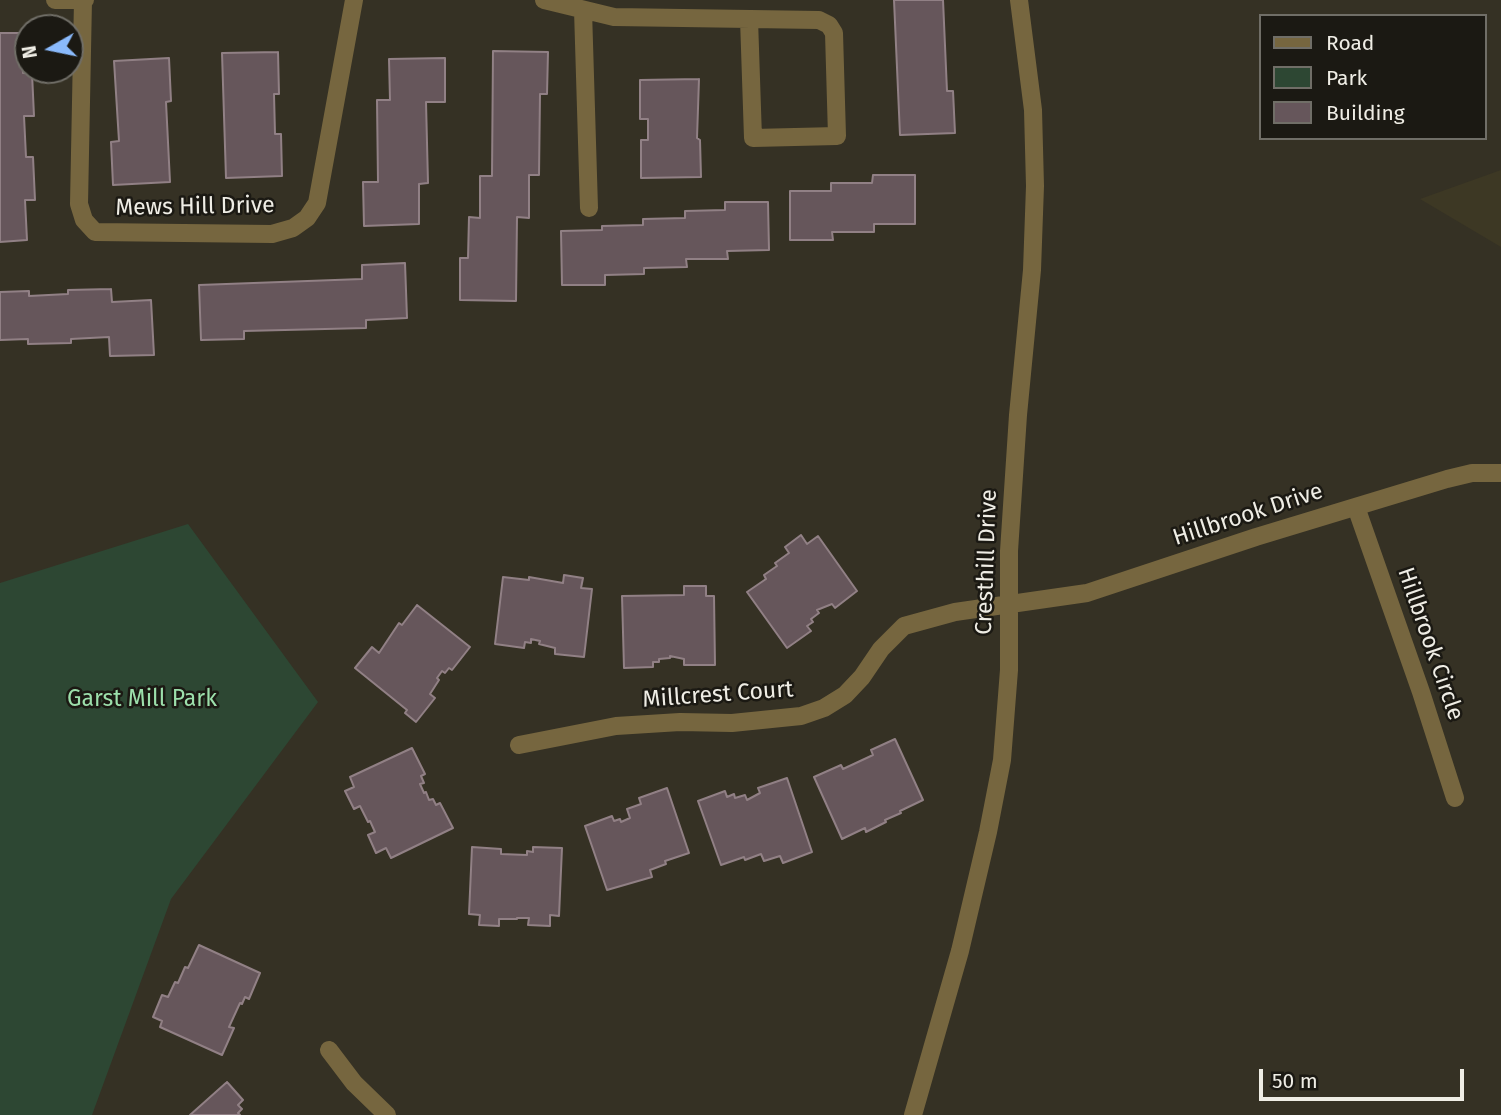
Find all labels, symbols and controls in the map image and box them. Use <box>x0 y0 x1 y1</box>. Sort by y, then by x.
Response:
north arrow <box>14 14 84 84</box>
legend <box>1260 14 1487 140</box>
text: Road <box>1326 30 1374 56</box>
text: N <box>17 44 42 60</box>
text: Park <box>1326 65 1367 91</box>
text: Building <box>1326 100 1405 126</box>
street label: Mews Hill Drive <box>115 192 275 222</box>
street label: Hillbrook Drive <box>1169 478 1327 552</box>
street label: Cresthill Drive <box>971 489 1003 635</box>
street label: Hillbrook Circle <box>1391 564 1469 724</box>
street label: Millcrest Court <box>642 676 794 714</box>
park label: Garst Mill Park <box>67 686 217 714</box>
scale bar <box>1263 1056 1468 1100</box>
text: 50 m <box>1272 1068 1318 1094</box>

